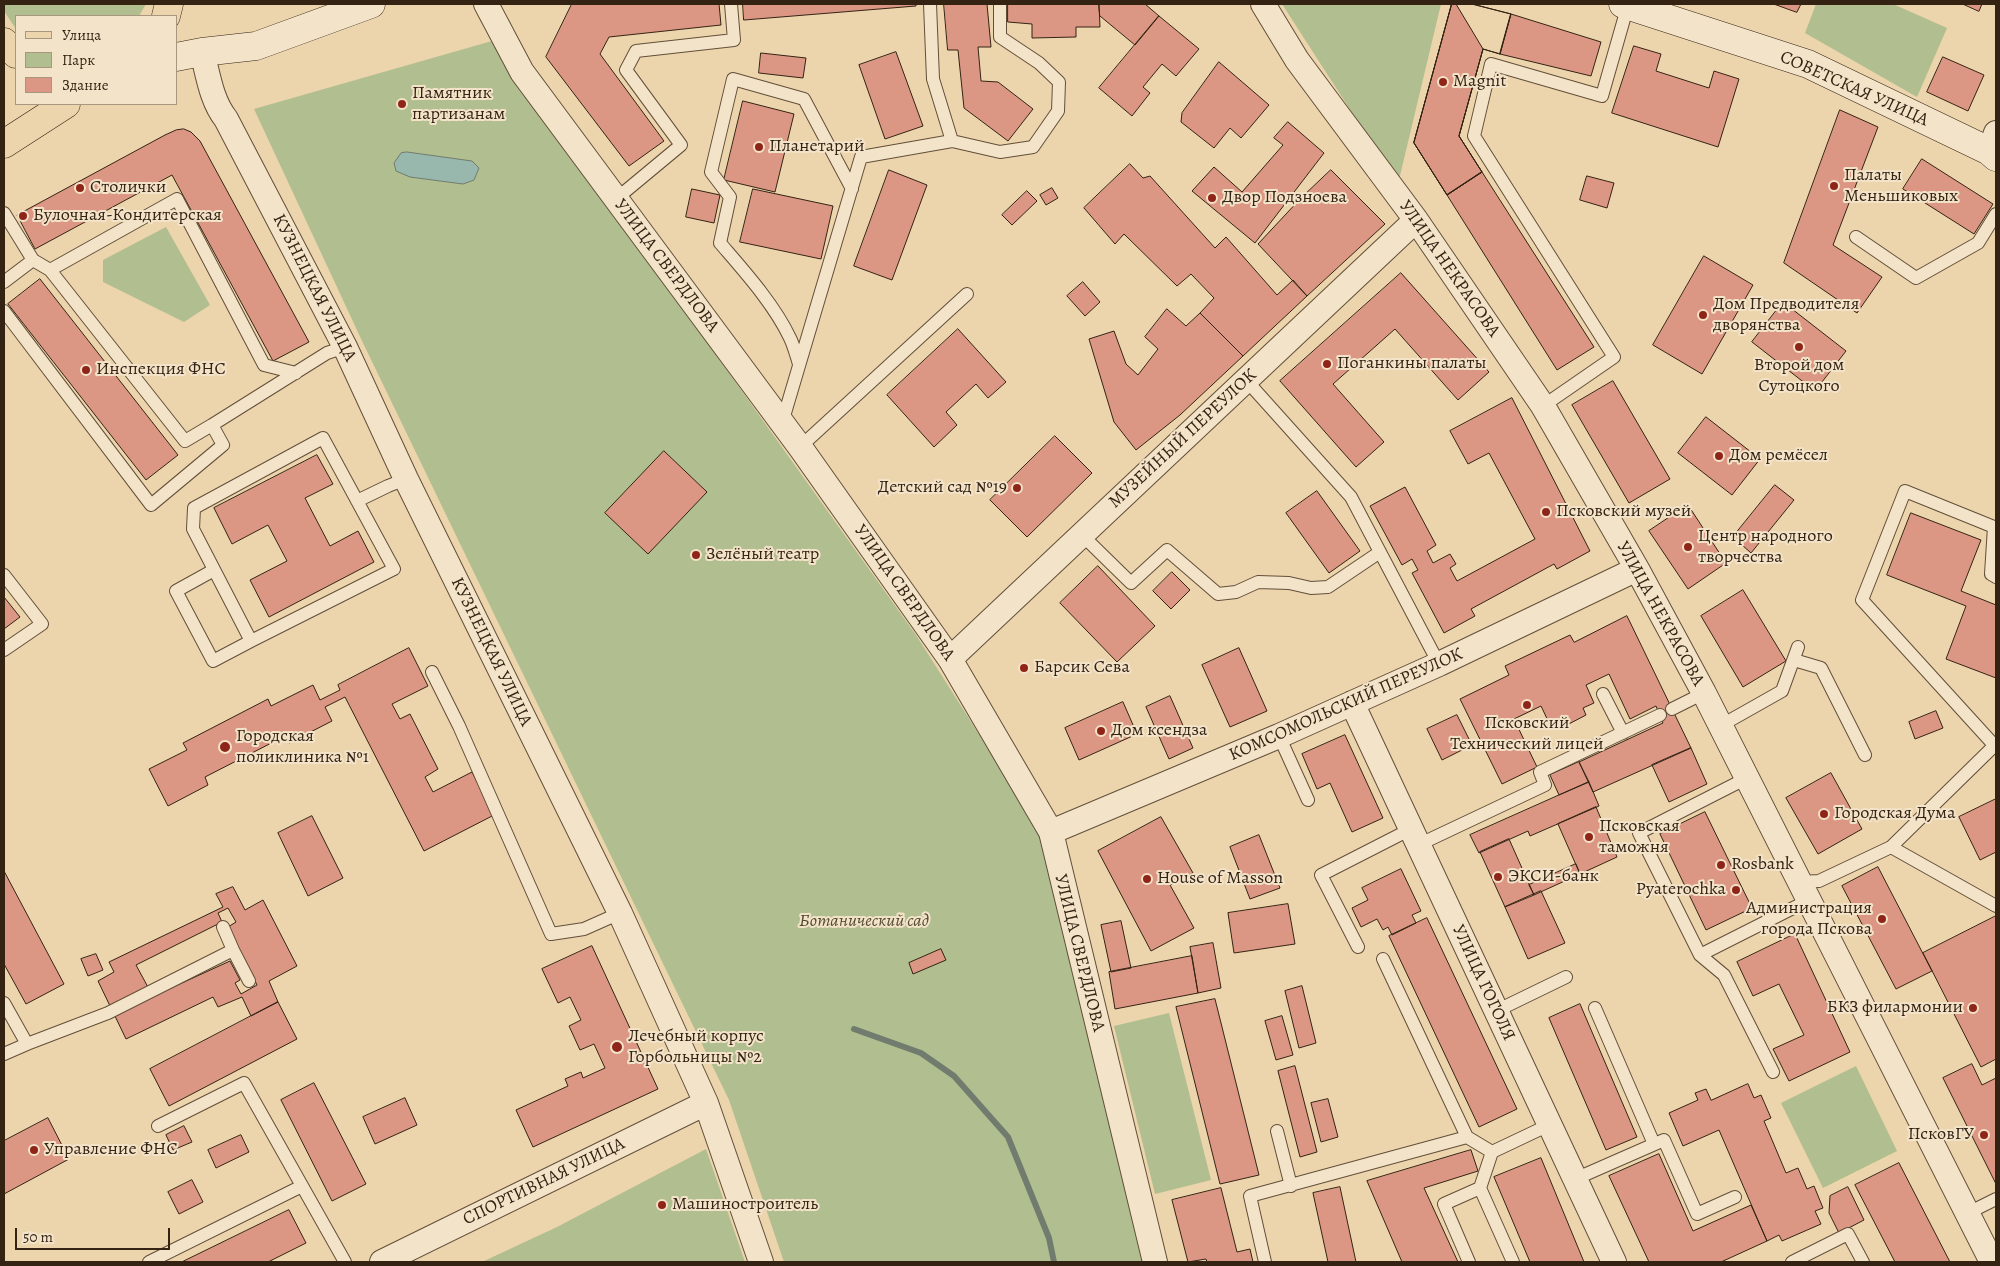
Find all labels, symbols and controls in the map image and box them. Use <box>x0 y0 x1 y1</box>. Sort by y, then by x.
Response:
legend <box>15 15 178 105</box>
text: Улица <box>62 25 101 45</box>
street label: СОВЕТСКАЯ УЛИЦА <box>1776 47 1932 131</box>
text: Парк <box>62 50 95 70</box>
place label: Magnit <box>1453 71 1506 93</box>
text: Здание <box>62 75 109 95</box>
marker: Magnit <box>1437 76 1449 88</box>
place label: Памятник партизанам <box>412 83 505 126</box>
marker: Памятник партизанам <box>396 98 408 110</box>
place label: Планетарий <box>769 136 865 158</box>
marker: Планетарий <box>753 141 765 153</box>
place label: Палаты Меньшиковых <box>1844 165 1958 208</box>
place label: Столички <box>90 177 166 199</box>
marker: Палаты Меньшиковых <box>1828 180 1840 192</box>
marker: Столички <box>74 182 86 194</box>
place label: Двор Подзноева <box>1222 187 1347 209</box>
marker: Двор Подзноева <box>1206 192 1218 204</box>
street label: УЛИЦА СВЕРДЛОВА <box>609 195 723 337</box>
street label: УЛИЦА НЕКРАСОВА <box>1394 196 1504 342</box>
place label: Булочная-Кондитерская <box>33 205 222 227</box>
marker: Булочная-Кондитерская <box>17 210 29 222</box>
street label: КУЗНЕЦКАЯ УЛИЦА <box>267 211 361 365</box>
place label: Дом Предводителя дворянства <box>1713 294 1859 336</box>
marker: Дом Предводителя дворянства <box>1697 309 1709 321</box>
marker: Второй дом Сутоцкого <box>1793 341 1805 353</box>
place label: Поганкины палаты <box>1337 353 1487 375</box>
place label: Второй дом Сутоцкого <box>1754 355 1844 398</box>
marker: Поганкины палаты <box>1321 358 1333 370</box>
place label: Инспекция ФНС <box>96 359 226 381</box>
marker: Инспекция ФНС <box>80 364 92 376</box>
street label: МУЗЕЙНЫЙ ПЕРЕУЛОК <box>1105 365 1261 513</box>
place label: Дом ремёсел <box>1729 445 1828 467</box>
marker: Дом ремёсел <box>1713 450 1725 462</box>
place label: Детский сад №19 <box>878 477 1007 499</box>
marker: Детский сад №19 <box>1011 482 1023 494</box>
place label: Псковский музей <box>1556 501 1691 523</box>
marker: Псковский музей <box>1540 506 1552 518</box>
street label: УЛИЦА СВЕРДЛОВА <box>849 521 959 665</box>
place label: Центр народного творчества <box>1698 526 1833 568</box>
street label: УЛИЦА НЕКРАСОВА <box>1611 538 1709 690</box>
marker: Центр народного творчества <box>1682 541 1694 553</box>
place label: Зелёный театр <box>706 544 819 566</box>
marker: Зелёный театр <box>690 549 702 561</box>
street label: КУЗНЕЦКАЯ УЛИЦА <box>446 574 536 730</box>
street label: КОМСОМОЛЬСКИЙ ПЕРЕУЛОК <box>1226 644 1466 766</box>
place label: Барсик Сева <box>1034 657 1130 679</box>
marker: Барсик Сева <box>1018 662 1030 674</box>
marker: Псковский Технический лицей <box>1521 699 1533 711</box>
place label: Псковский Технический лицей <box>1450 713 1604 756</box>
place label: Дом ксендза <box>1111 720 1207 742</box>
marker: Дом ксендза <box>1095 725 1107 737</box>
place label: Городская поликлиника №1 <box>236 726 369 769</box>
marker: Городская поликлиника №1 <box>218 740 232 754</box>
place label: Городская Дума <box>1834 803 1955 825</box>
marker: Городская Дума <box>1818 808 1830 820</box>
place label: Псковская таможня <box>1599 816 1680 859</box>
marker: Псковская таможня <box>1583 831 1595 843</box>
place label: Rosbank <box>1731 854 1794 876</box>
marker: Rosbank <box>1715 859 1727 871</box>
place label: ЭКСИ-банк <box>1508 866 1599 888</box>
place label: House of Masson <box>1157 868 1283 890</box>
marker: ЭКСИ-банк <box>1492 871 1504 883</box>
street label: УЛИЦА СВЕРДЛОВА <box>1049 872 1109 1034</box>
marker: House of Masson <box>1141 873 1153 885</box>
place label: Pyaterochka <box>1636 879 1726 901</box>
marker: Pyaterochka <box>1730 884 1742 896</box>
place label: Администрация города Пскова <box>1746 898 1872 941</box>
park label: Ботанический сад <box>799 911 929 933</box>
marker: Администрация города Пскова <box>1876 913 1888 925</box>
street label: УЛИЦА ГОГОЛЯ <box>1447 922 1519 1044</box>
place label: БКЗ филармонии <box>1827 997 1963 1019</box>
marker: БКЗ филармонии <box>1967 1002 1979 1014</box>
place label: Лечебный корпус Горбольницы №2 <box>628 1026 764 1068</box>
marker: Лечебный корпус Горбольницы №2 <box>610 1040 624 1054</box>
place label: ПсковГУ <box>1908 1124 1974 1146</box>
marker: ПсковГУ <box>1978 1129 1990 1141</box>
street label: СПОРТИВНАЯ УЛИЦА <box>460 1133 628 1231</box>
place label: Управление ФНС <box>44 1139 178 1161</box>
marker: Управление ФНС <box>28 1144 40 1156</box>
place label: Машиностроитель <box>672 1194 818 1216</box>
marker: Машиностроитель <box>656 1199 668 1211</box>
scale bar <box>18 1218 172 1250</box>
text: 50 m <box>23 1227 53 1247</box>

